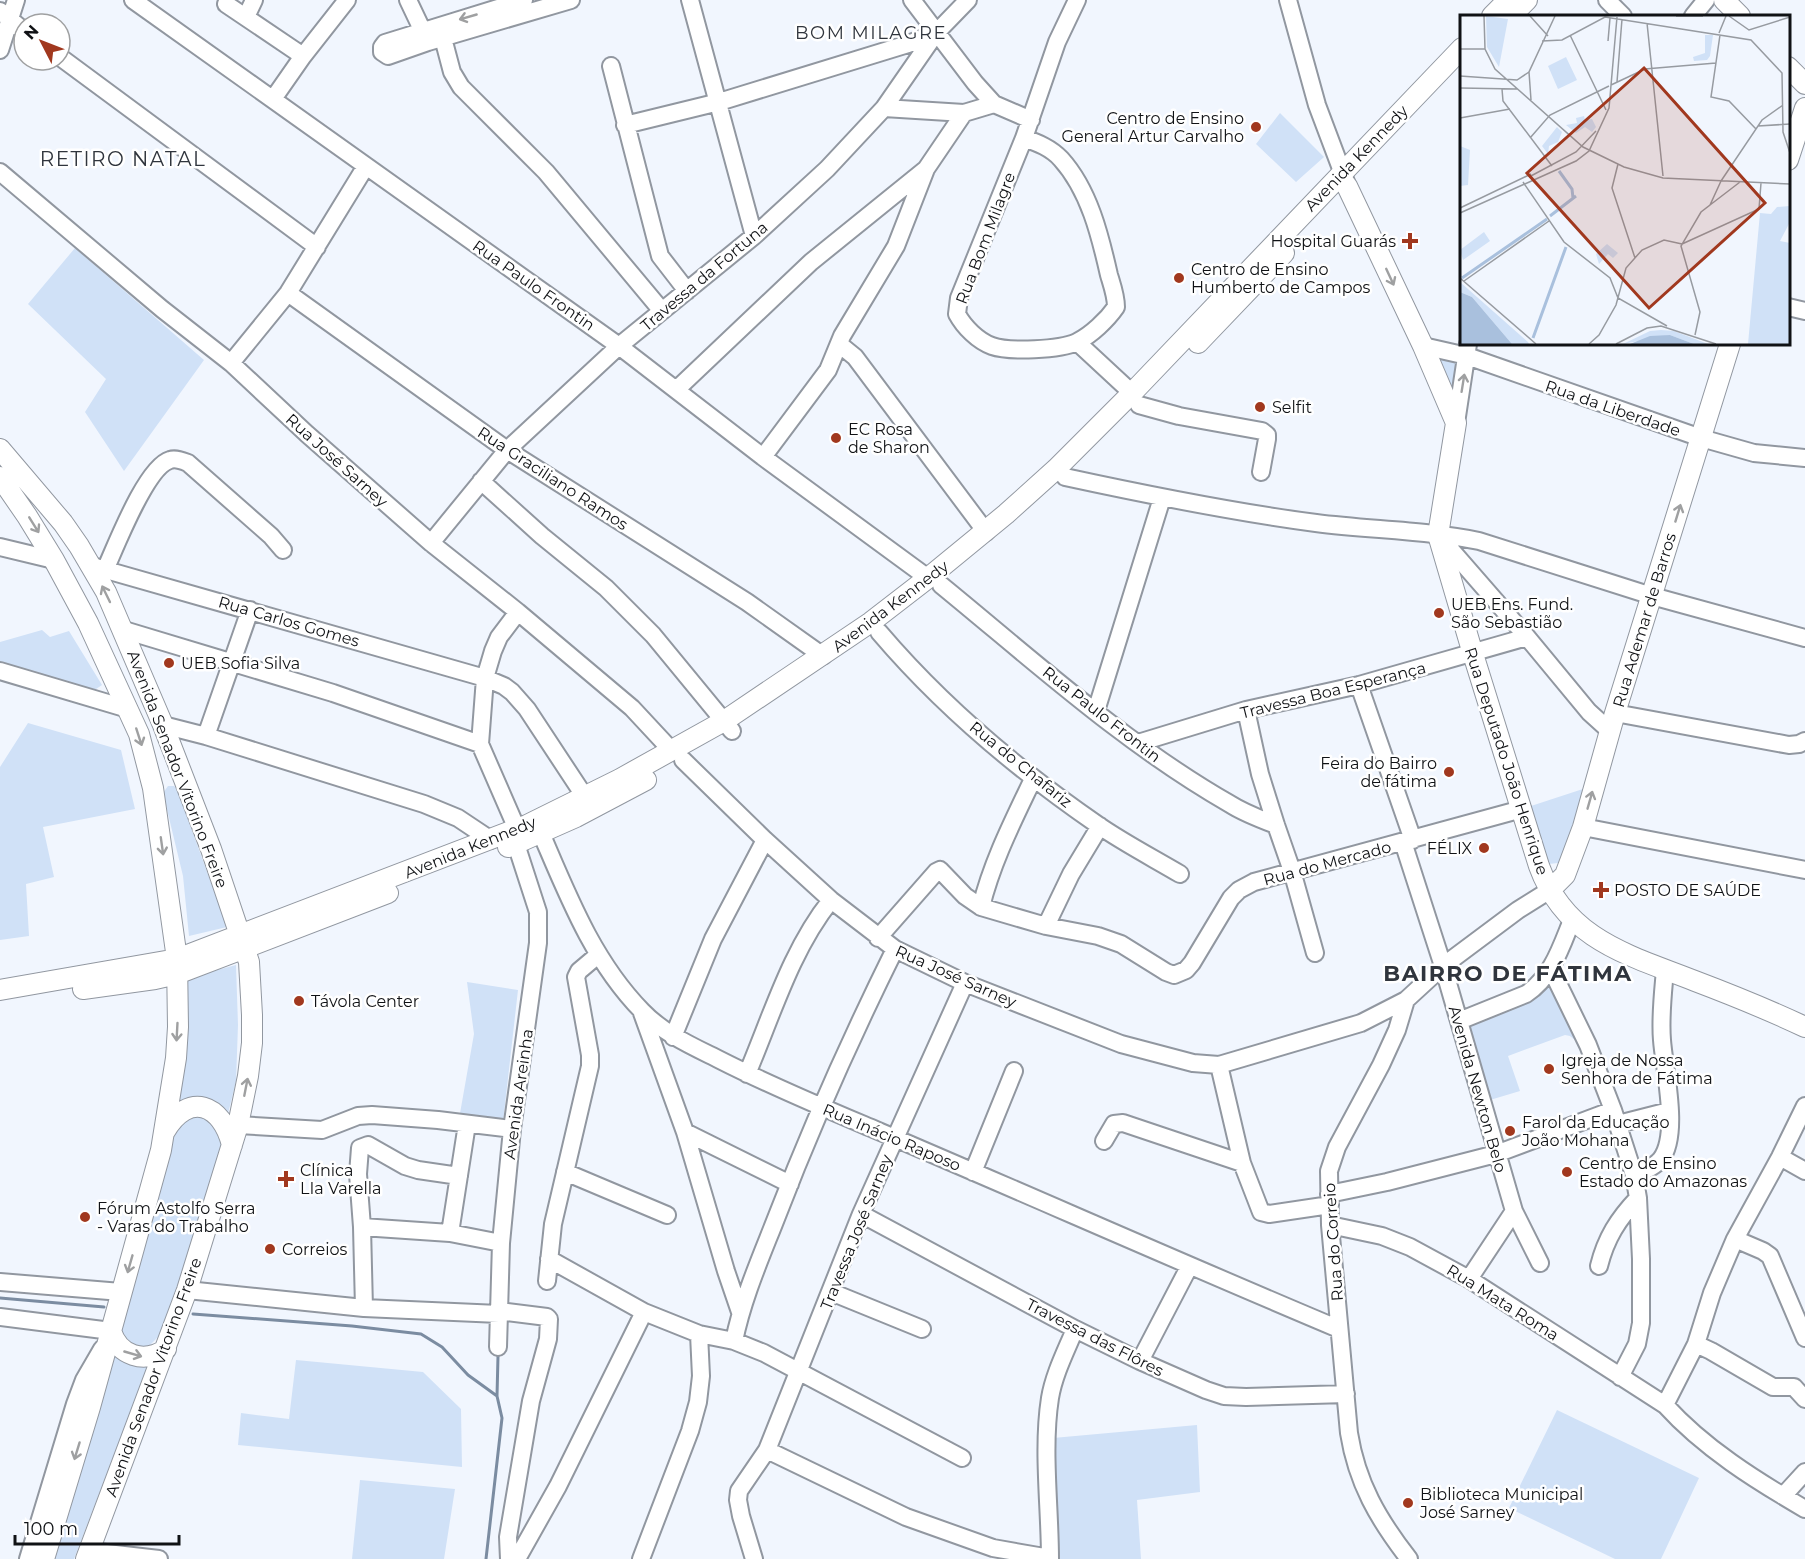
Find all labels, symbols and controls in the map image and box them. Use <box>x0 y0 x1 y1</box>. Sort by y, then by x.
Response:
north arrow <box>12 12 72 72</box>
one-way arrow <box>459 12 478 23</box>
inset map <box>1460 15 1790 345</box>
text: N <box>20 21 43 43</box>
district label: BOM MILAGRE <box>795 22 947 44</box>
street label: Avenida Kennedy <box>1301 101 1412 215</box>
place label: Centro de Ensino General Artur Carvalho <box>1062 109 1244 146</box>
marker: Centro de Ensino General Artur Carvalho <box>1249 120 1263 134</box>
district label: RETIRO NATAL <box>40 147 206 171</box>
street label: Rua Bom Milagre <box>952 170 1019 307</box>
street label: Travessa da Fortuna <box>637 218 772 335</box>
place label: Hospital Guarás <box>1270 232 1396 251</box>
marker: Hospital Guarás <box>1401 232 1419 250</box>
street label: Rua Paulo Frontin <box>469 236 598 335</box>
place label: Centro de Ensino Humberto de Campos <box>1191 260 1371 297</box>
one-way arrow <box>1385 267 1397 285</box>
marker: Centro de Ensino Humberto de Campos <box>1172 271 1186 285</box>
one-way arrow <box>1457 374 1468 394</box>
street label: Rua da Liberdade <box>1543 376 1683 441</box>
place label: Selfit <box>1272 398 1312 417</box>
marker: Selfit <box>1253 400 1267 414</box>
street label: Rua José Sarney <box>282 410 392 511</box>
place label: EC Rosa de Sharon <box>848 420 930 457</box>
street label: Rua Graciliano Ramos <box>474 423 632 534</box>
marker: EC Rosa de Sharon <box>829 431 843 445</box>
one-way arrow <box>1673 504 1684 523</box>
one-way arrow <box>27 517 40 534</box>
street label: Rua Ademar de Barros <box>1609 530 1680 710</box>
street label: Avenida Kennedy <box>829 556 952 656</box>
one-way arrow <box>100 585 112 603</box>
street label: Rua Carlos Gomes <box>216 592 362 651</box>
place label: UEB Ens. Fund. São Sebastião <box>1451 595 1573 632</box>
marker: UEB Ens. Fund. São Sebastião <box>1432 606 1446 620</box>
street label: Rua Deputado João Henrique <box>1461 645 1552 877</box>
street label: Avenida Senador Vitorino Freire <box>123 648 232 891</box>
place label: UEB Sofia Silva <box>181 654 300 673</box>
marker: UEB Sofia Silva <box>162 656 176 670</box>
street label: Travessa Boa Esperança <box>1238 658 1428 723</box>
street label: Rua Paulo Frontin <box>1039 662 1165 766</box>
street label: Rua do Chafariz <box>966 717 1076 811</box>
one-way arrow <box>134 727 145 746</box>
place label: Feira do Bairro de fátima <box>1320 754 1437 791</box>
marker: Feira do Bairro de fátima <box>1442 765 1456 779</box>
one-way arrow <box>1585 791 1596 810</box>
street label: Avenida Kennedy <box>402 812 539 883</box>
one-way arrow <box>156 835 167 855</box>
street label: Rua do Mercado <box>1261 837 1393 890</box>
place label: FÉLIX <box>1427 839 1473 858</box>
marker: FÉLIX <box>1477 841 1491 855</box>
marker: POSTO DE SAÚDE <box>1592 881 1610 899</box>
place label: POSTO DE SAÚDE <box>1614 881 1761 900</box>
street label: Rua José Sarney <box>892 941 1019 1012</box>
district label: BAIRRO DE FÁTIMA <box>1383 960 1633 987</box>
place label: Távola Center <box>311 992 419 1011</box>
marker: Távola Center <box>292 994 306 1008</box>
street label: Avenida Newton Belo <box>1445 1003 1510 1175</box>
one-way arrow <box>172 1022 183 1042</box>
street label: Avenida Areinha <box>500 1028 537 1160</box>
place label: Igreja de Nossa Senhora de Fátima <box>1561 1051 1713 1088</box>
marker: Igreja de Nossa Senhora de Fátima <box>1542 1062 1556 1076</box>
one-way arrow <box>241 1077 252 1097</box>
street label: Rua Inácio Raposo <box>820 1100 964 1175</box>
place label: Farol da Educação João Mohana <box>1521 1113 1670 1150</box>
marker: Farol da Educação João Mohana <box>1503 1124 1517 1138</box>
street label: Travessa José Sarney <box>817 1152 896 1313</box>
place label: Centro de Ensino Estado do Amazonas <box>1579 1154 1747 1191</box>
place label: Clínica LIa Varella <box>300 1161 382 1198</box>
marker: Centro de Ensino Estado do Amazonas <box>1560 1165 1574 1179</box>
marker: Clínica LIa Varella <box>277 1170 295 1188</box>
street label: Rua do Correio <box>1320 1182 1347 1302</box>
place label: Fórum Astolfo Serra - Varas do Trabalho <box>97 1199 255 1236</box>
marker: Fórum Astolfo Serra - Varas do Trabalho <box>78 1210 92 1224</box>
place label: Correios <box>282 1240 348 1259</box>
marker: Correios <box>263 1242 277 1256</box>
one-way arrow <box>123 1254 135 1273</box>
street label: Avenida Senador Vitorino Freire <box>101 1255 206 1499</box>
street label: Rua Mata Roma <box>1443 1260 1562 1345</box>
street label: Travessa das Flôres <box>1023 1295 1167 1380</box>
one-way arrow <box>123 1349 142 1360</box>
one-way arrow <box>71 1441 82 1460</box>
place label: Biblioteca Municipal José Sarney <box>1419 1485 1583 1522</box>
marker: Biblioteca Municipal José Sarney <box>1401 1496 1415 1510</box>
scale bar <box>15 1508 178 1546</box>
text: 100 m <box>24 1518 78 1540</box>

